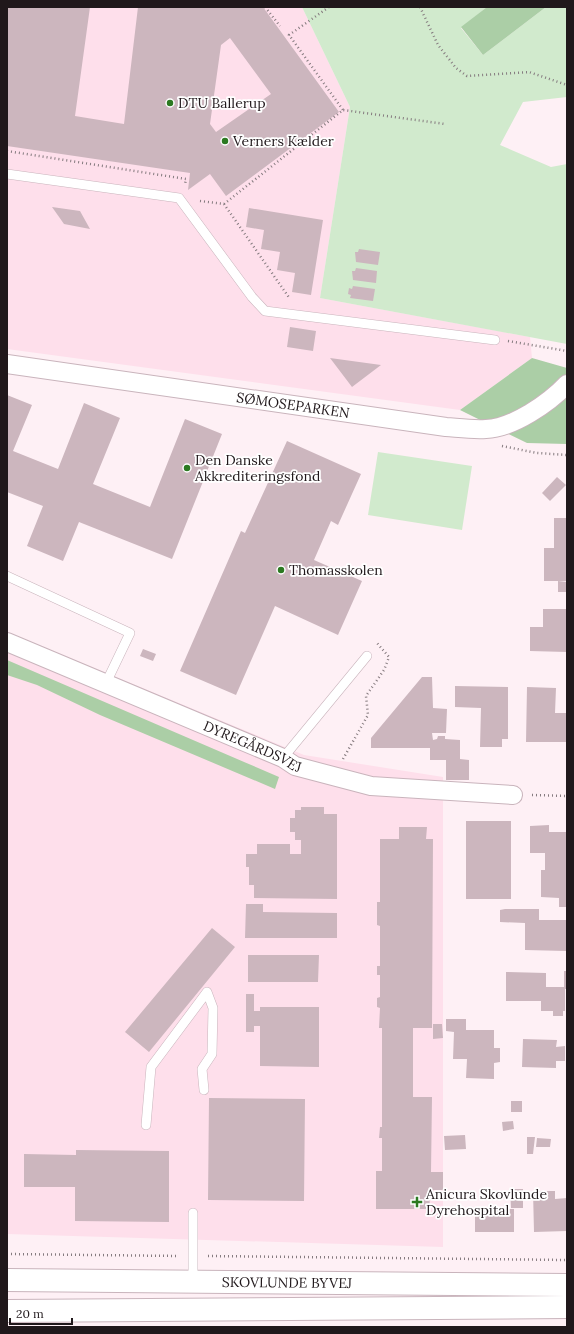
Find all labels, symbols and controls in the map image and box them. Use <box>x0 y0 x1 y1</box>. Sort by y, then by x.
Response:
place label: DTU Ballerup <box>178 94 266 112</box>
marker: DTU Ballerup <box>165 98 175 108</box>
place label: Verners Kælder <box>232 132 334 150</box>
marker: Verners Kælder <box>220 136 230 146</box>
street label: SØMOSEPARKEN <box>235 388 351 422</box>
place label: Den Danske Akkrediteringsfond <box>194 451 320 485</box>
marker: Den Danske Akkrediteringsfond <box>182 463 192 473</box>
place label: Thomasskolen <box>289 561 383 579</box>
marker: Thomasskolen <box>276 565 286 575</box>
street label: DYREGÅRDSVEJ <box>201 717 303 776</box>
place label: Anicura Skovlunde Dyrehospital <box>425 1185 547 1219</box>
marker: Anicura Skovlunde Dyrehospital <box>411 1196 423 1208</box>
street label: SKOVLUNDE BYVEJ <box>222 1273 352 1292</box>
scale bar <box>10 1300 72 1326</box>
text: 20 m <box>16 1306 44 1321</box>

